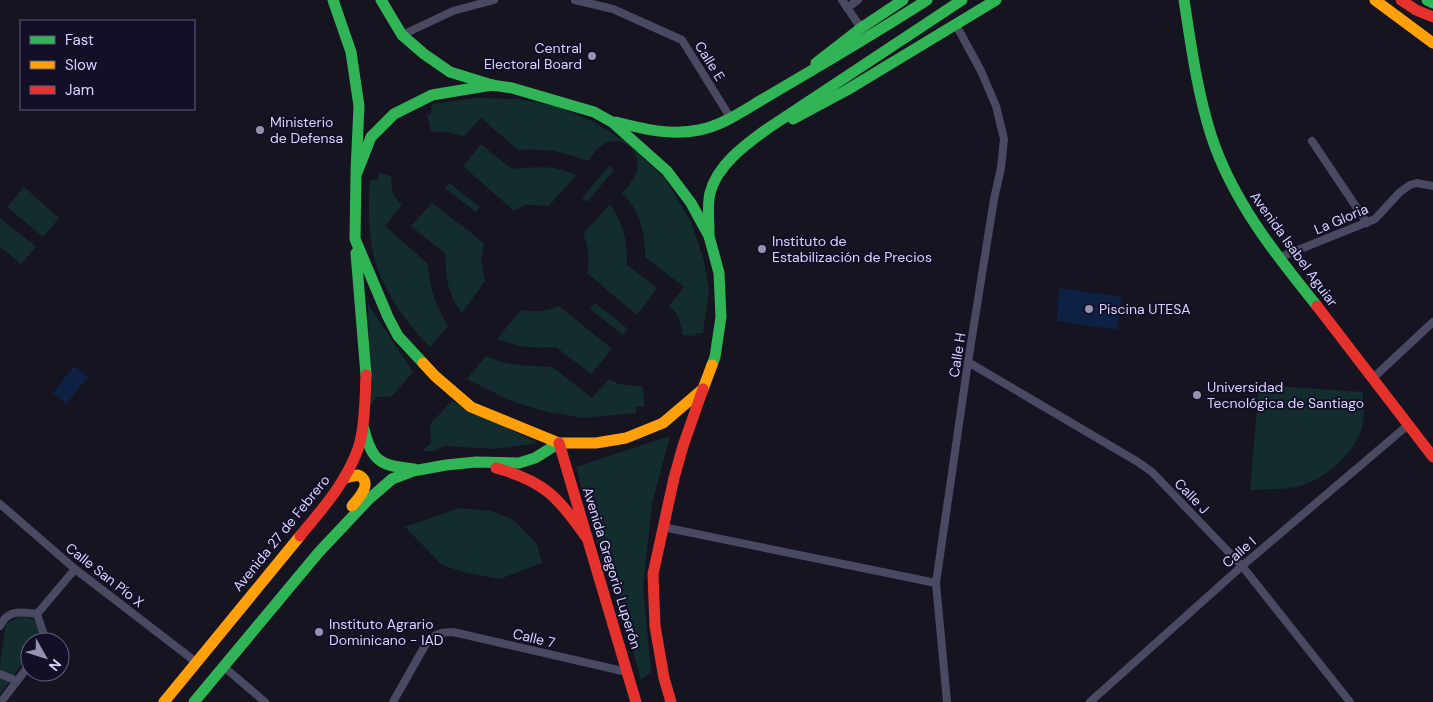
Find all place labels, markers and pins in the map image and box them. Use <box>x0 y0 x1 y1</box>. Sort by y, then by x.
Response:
place label: Central Electoral Board <box>484 39 582 73</box>
marker: Central Electoral Board <box>586 50 598 62</box>
place label: Ministerio de Defensa <box>270 113 343 147</box>
marker: Ministerio de Defensa <box>254 124 266 136</box>
place label: Instituto de Estabilización de Precios <box>772 232 932 266</box>
marker: Instituto de Estabilización de Precios <box>756 243 768 255</box>
place label: Piscina UTESA <box>1099 300 1191 318</box>
marker: Piscina UTESA <box>1083 303 1095 315</box>
place label: Universidad Tecnológica de Santiago <box>1207 378 1364 412</box>
marker: Universidad Tecnológica de Santiago <box>1191 389 1203 401</box>
place label: Instituto Agrario Dominicano - IAD <box>329 615 443 649</box>
marker: Instituto Agrario Dominicano - IAD <box>313 626 325 638</box>

